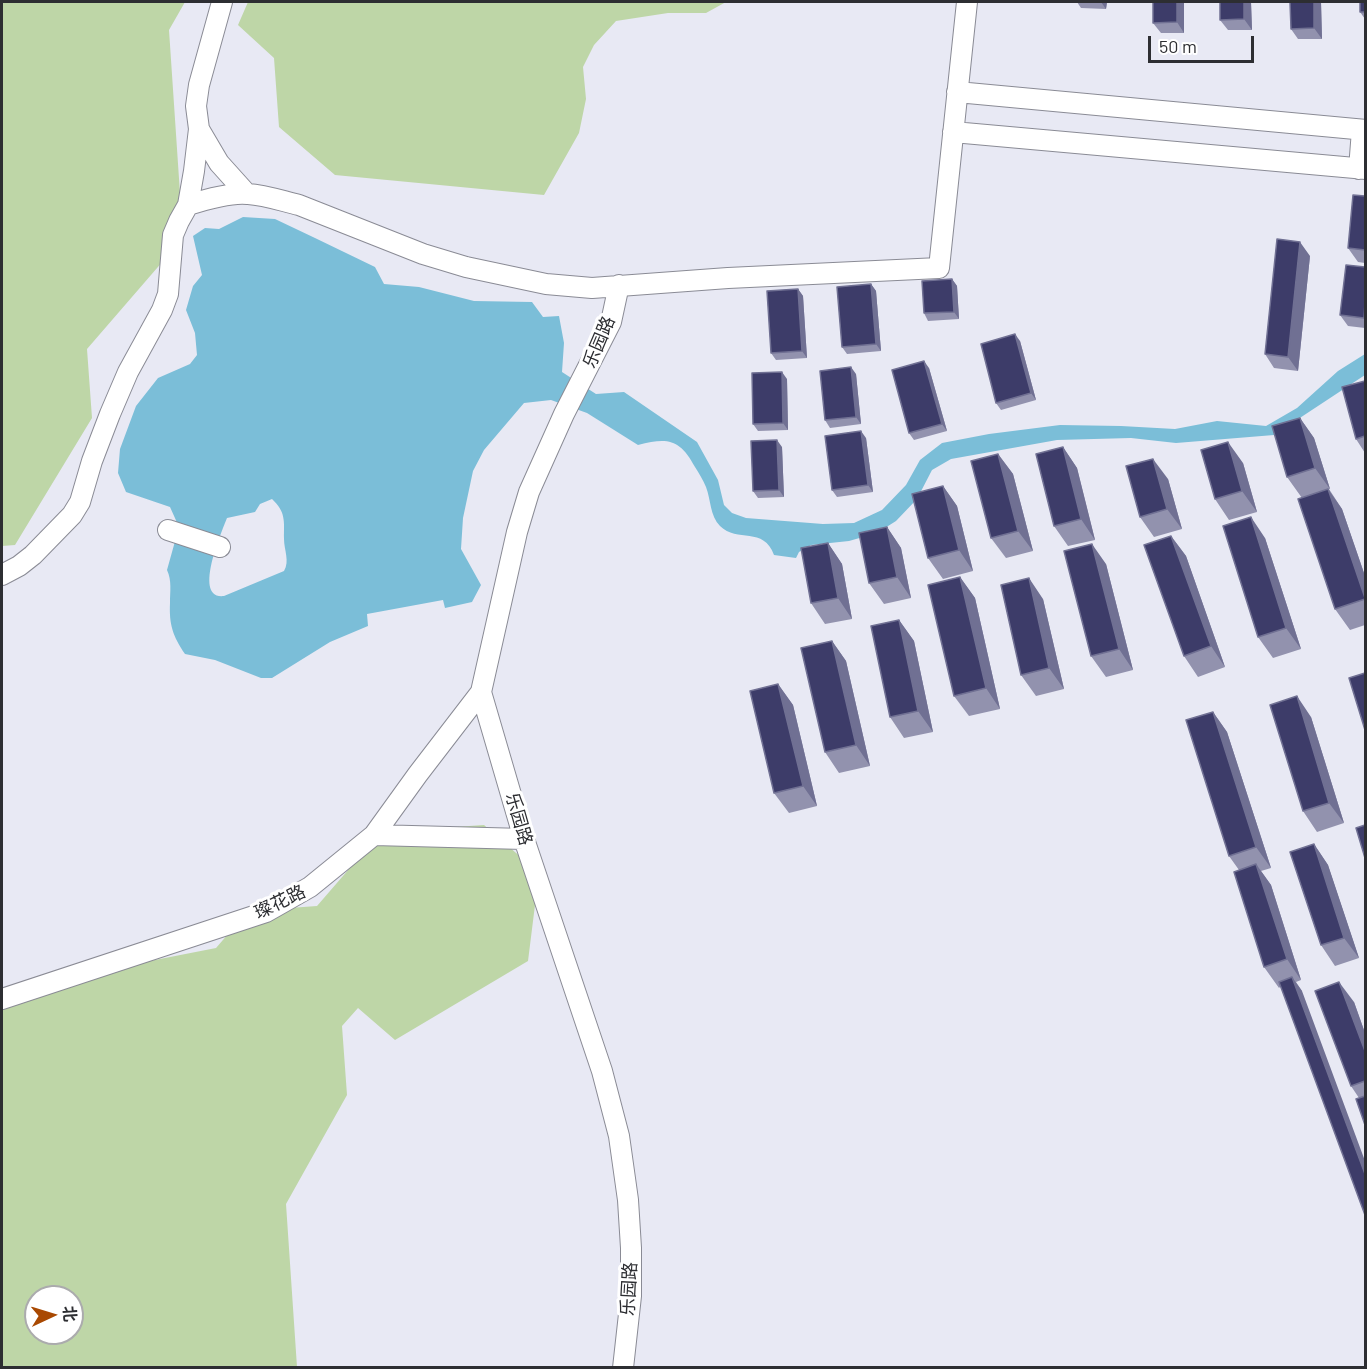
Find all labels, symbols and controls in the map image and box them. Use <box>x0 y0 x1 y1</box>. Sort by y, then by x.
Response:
scale bar <box>1151 24 1258 62</box>
text: 50 m <box>1159 35 1197 57</box>
street label: 乐园路 <box>579 313 619 371</box>
street label: 乐园路 <box>501 790 537 848</box>
street label: 璨花路 <box>251 880 309 924</box>
street label: 乐园路 <box>617 1261 641 1317</box>
north arrow <box>24 1285 84 1345</box>
text: 北 <box>60 1305 80 1322</box>

